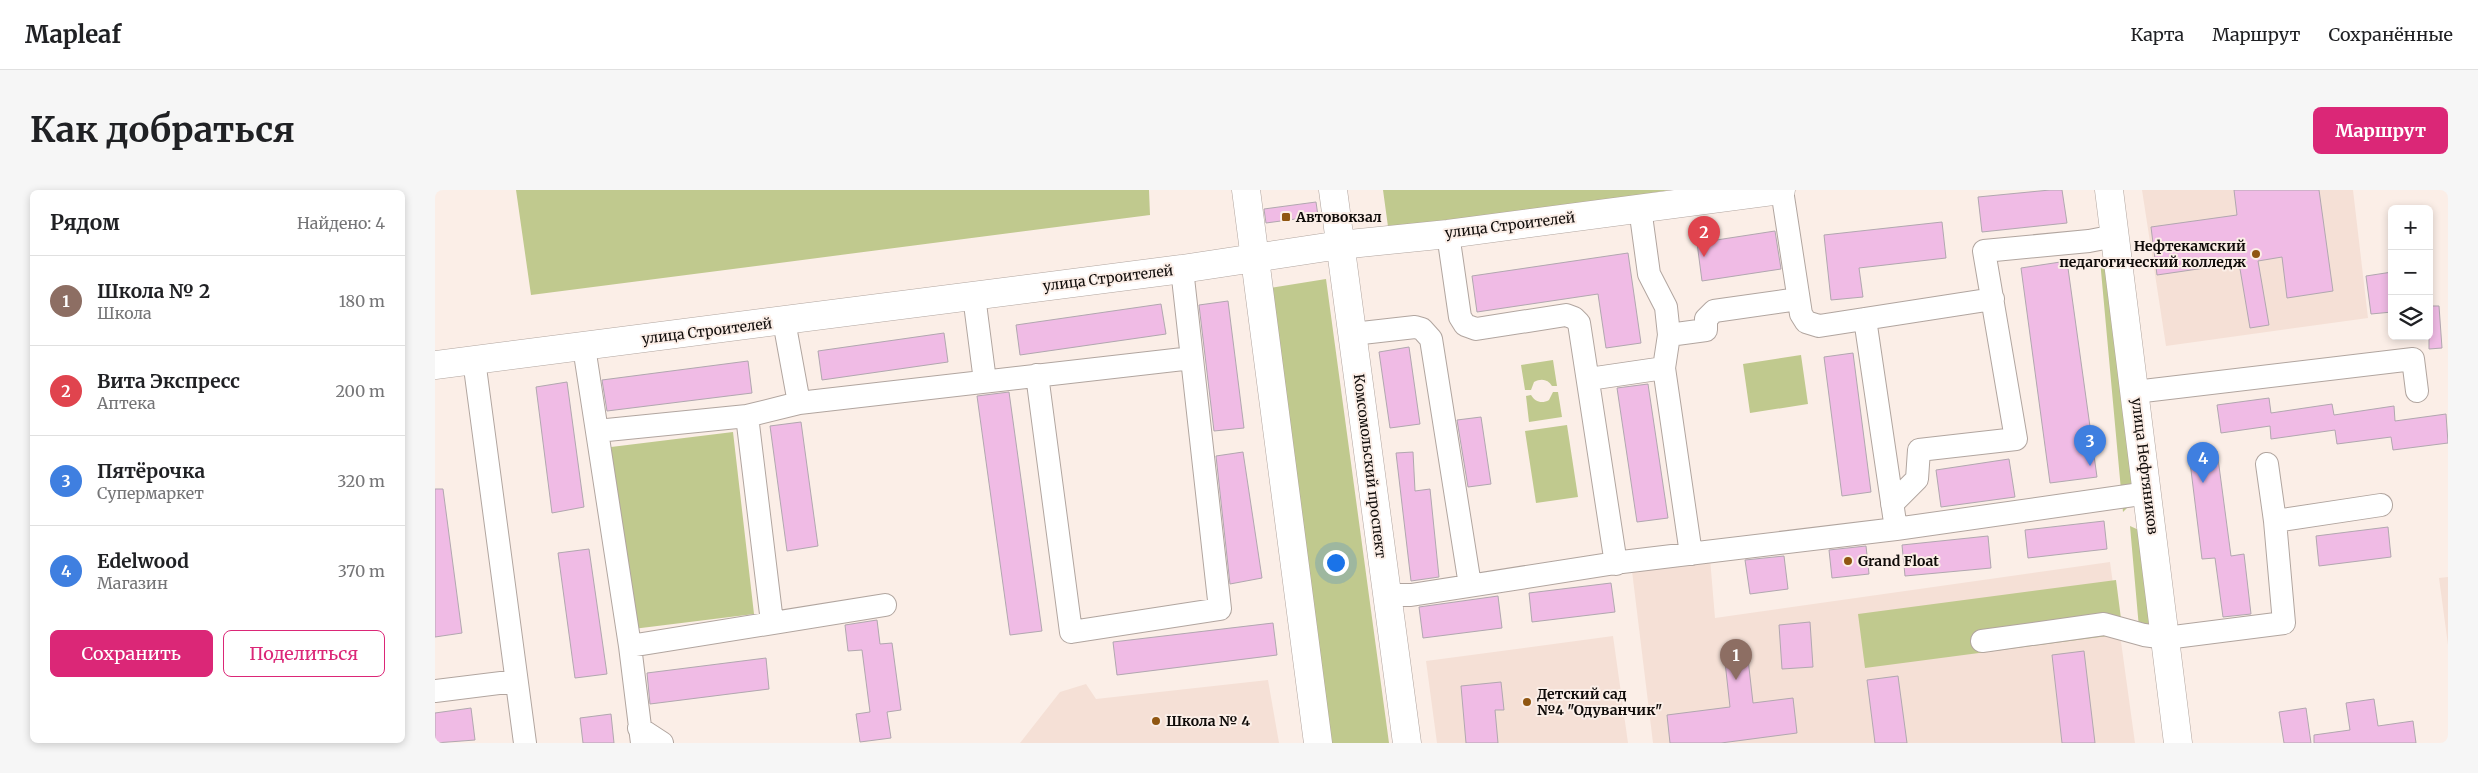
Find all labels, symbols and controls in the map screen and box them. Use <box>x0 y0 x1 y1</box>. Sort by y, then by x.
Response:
text: Mapleaf <box>25 19 121 50</box>
text: Карта <box>2131 23 2184 46</box>
text: Маршрут <box>2212 23 2300 46</box>
text: Сохранённые <box>2328 23 2453 46</box>
button: Маршрут <box>2313 107 2448 154</box>
text: Как добраться <box>30 108 295 152</box>
map controls <box>2388 205 2433 340</box>
button: + <box>2388 205 2433 250</box>
place label: Автовокзал <box>1295 208 1382 226</box>
street label: улица Строителей <box>1444 208 1577 242</box>
text: Рядом <box>50 209 120 236</box>
marker: Автовокзал <box>1280 211 1292 223</box>
text: Найдено: 4 <box>297 213 385 233</box>
pin: 2 <box>1688 216 1720 257</box>
place label: Нефтекамский педагогический колледж <box>2059 237 2247 271</box>
marker: Нефтекамский педагогический колледж <box>2250 248 2262 260</box>
button: − <box>2388 250 2433 295</box>
street label: улица Строителей <box>1042 261 1175 295</box>
text: Школа № 2 <box>97 279 210 303</box>
text: 1 <box>62 291 70 311</box>
text: 180 m <box>339 291 385 311</box>
button: layers <box>2388 295 2433 340</box>
text: Школа <box>97 303 152 323</box>
street label: улица Строителей <box>641 314 774 348</box>
text: Вита Экспресс <box>97 369 240 393</box>
street label: Комсомольский проспект <box>1350 373 1390 560</box>
text: 2 <box>61 381 71 401</box>
text: 200 m <box>335 381 385 401</box>
text: Аптека <box>97 393 156 413</box>
street label: улица Нефтяников <box>2128 397 2162 535</box>
pin: 3 <box>2074 425 2106 466</box>
pin: 4 <box>2187 442 2219 483</box>
text: Пятёрочка <box>97 459 205 483</box>
text: 3 <box>61 471 71 491</box>
text: 320 m <box>337 471 385 491</box>
text: Супермаркет <box>97 483 204 503</box>
text: Edelwood <box>97 549 189 573</box>
your location <box>1323 550 1349 576</box>
place label: Grand Float <box>1858 552 1939 570</box>
marker: Grand Float <box>1842 555 1854 567</box>
text: 4 <box>61 561 71 581</box>
text: 370 m <box>338 561 385 581</box>
text: Магазин <box>97 573 168 593</box>
button: Сохранить <box>50 630 213 677</box>
button: Поделиться <box>223 630 385 677</box>
pin: 1 <box>1720 639 1752 680</box>
place label: Детский сад №4 "Одуванчик" <box>1537 685 1662 719</box>
marker: Детский сад №4 "Одуванчик" <box>1521 696 1533 708</box>
place label: Школа № 4 <box>1166 712 1250 730</box>
marker: Школа № 4 <box>1150 715 1162 727</box>

